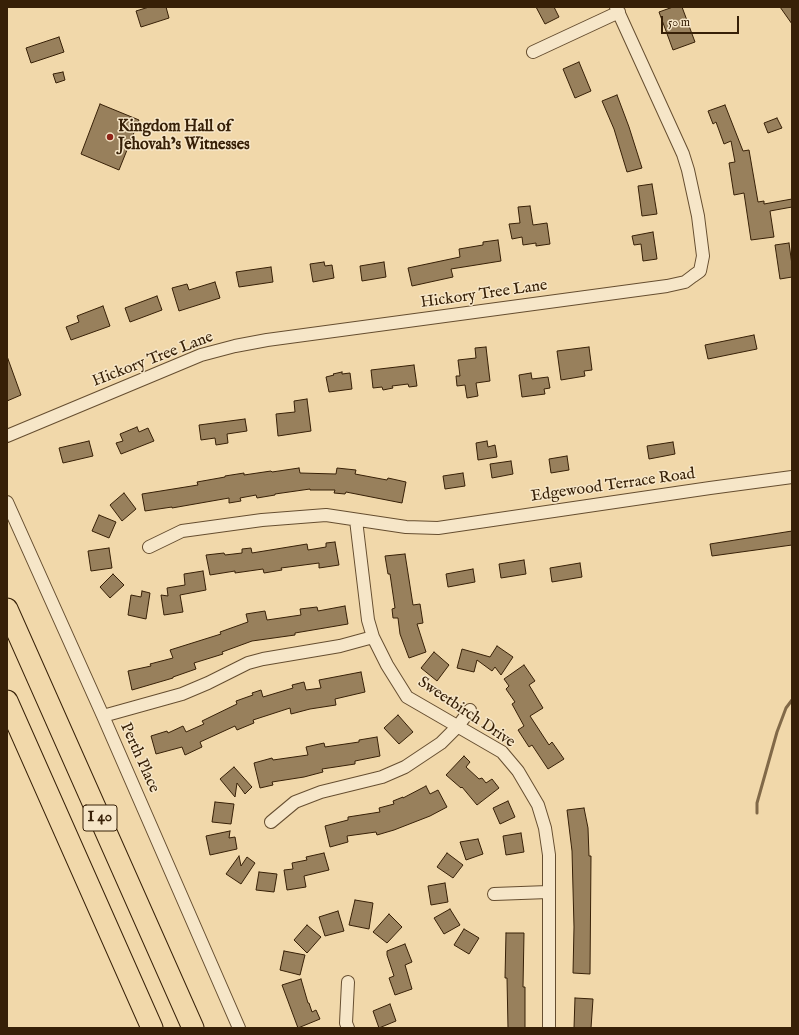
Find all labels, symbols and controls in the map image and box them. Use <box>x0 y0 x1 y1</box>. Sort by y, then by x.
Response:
scale bar <box>663 8 741 34</box>
text: 50 m <box>668 15 690 30</box>
place label: Kingdom Hall of Jehovah’s Witnesses <box>118 118 250 156</box>
marker: Kingdom Hall of Jehovah’s Witnesses <box>105 132 115 142</box>
street label: Hickory Tree Lane <box>419 277 549 313</box>
street label: Hickory Tree Lane <box>90 328 216 392</box>
street label: Edgewood Terrace Road <box>530 465 696 507</box>
street label: Sweetbirch Drive <box>414 673 518 753</box>
street label: Perth Place <box>115 720 163 796</box>
road number: I 40 <box>83 805 117 831</box>

